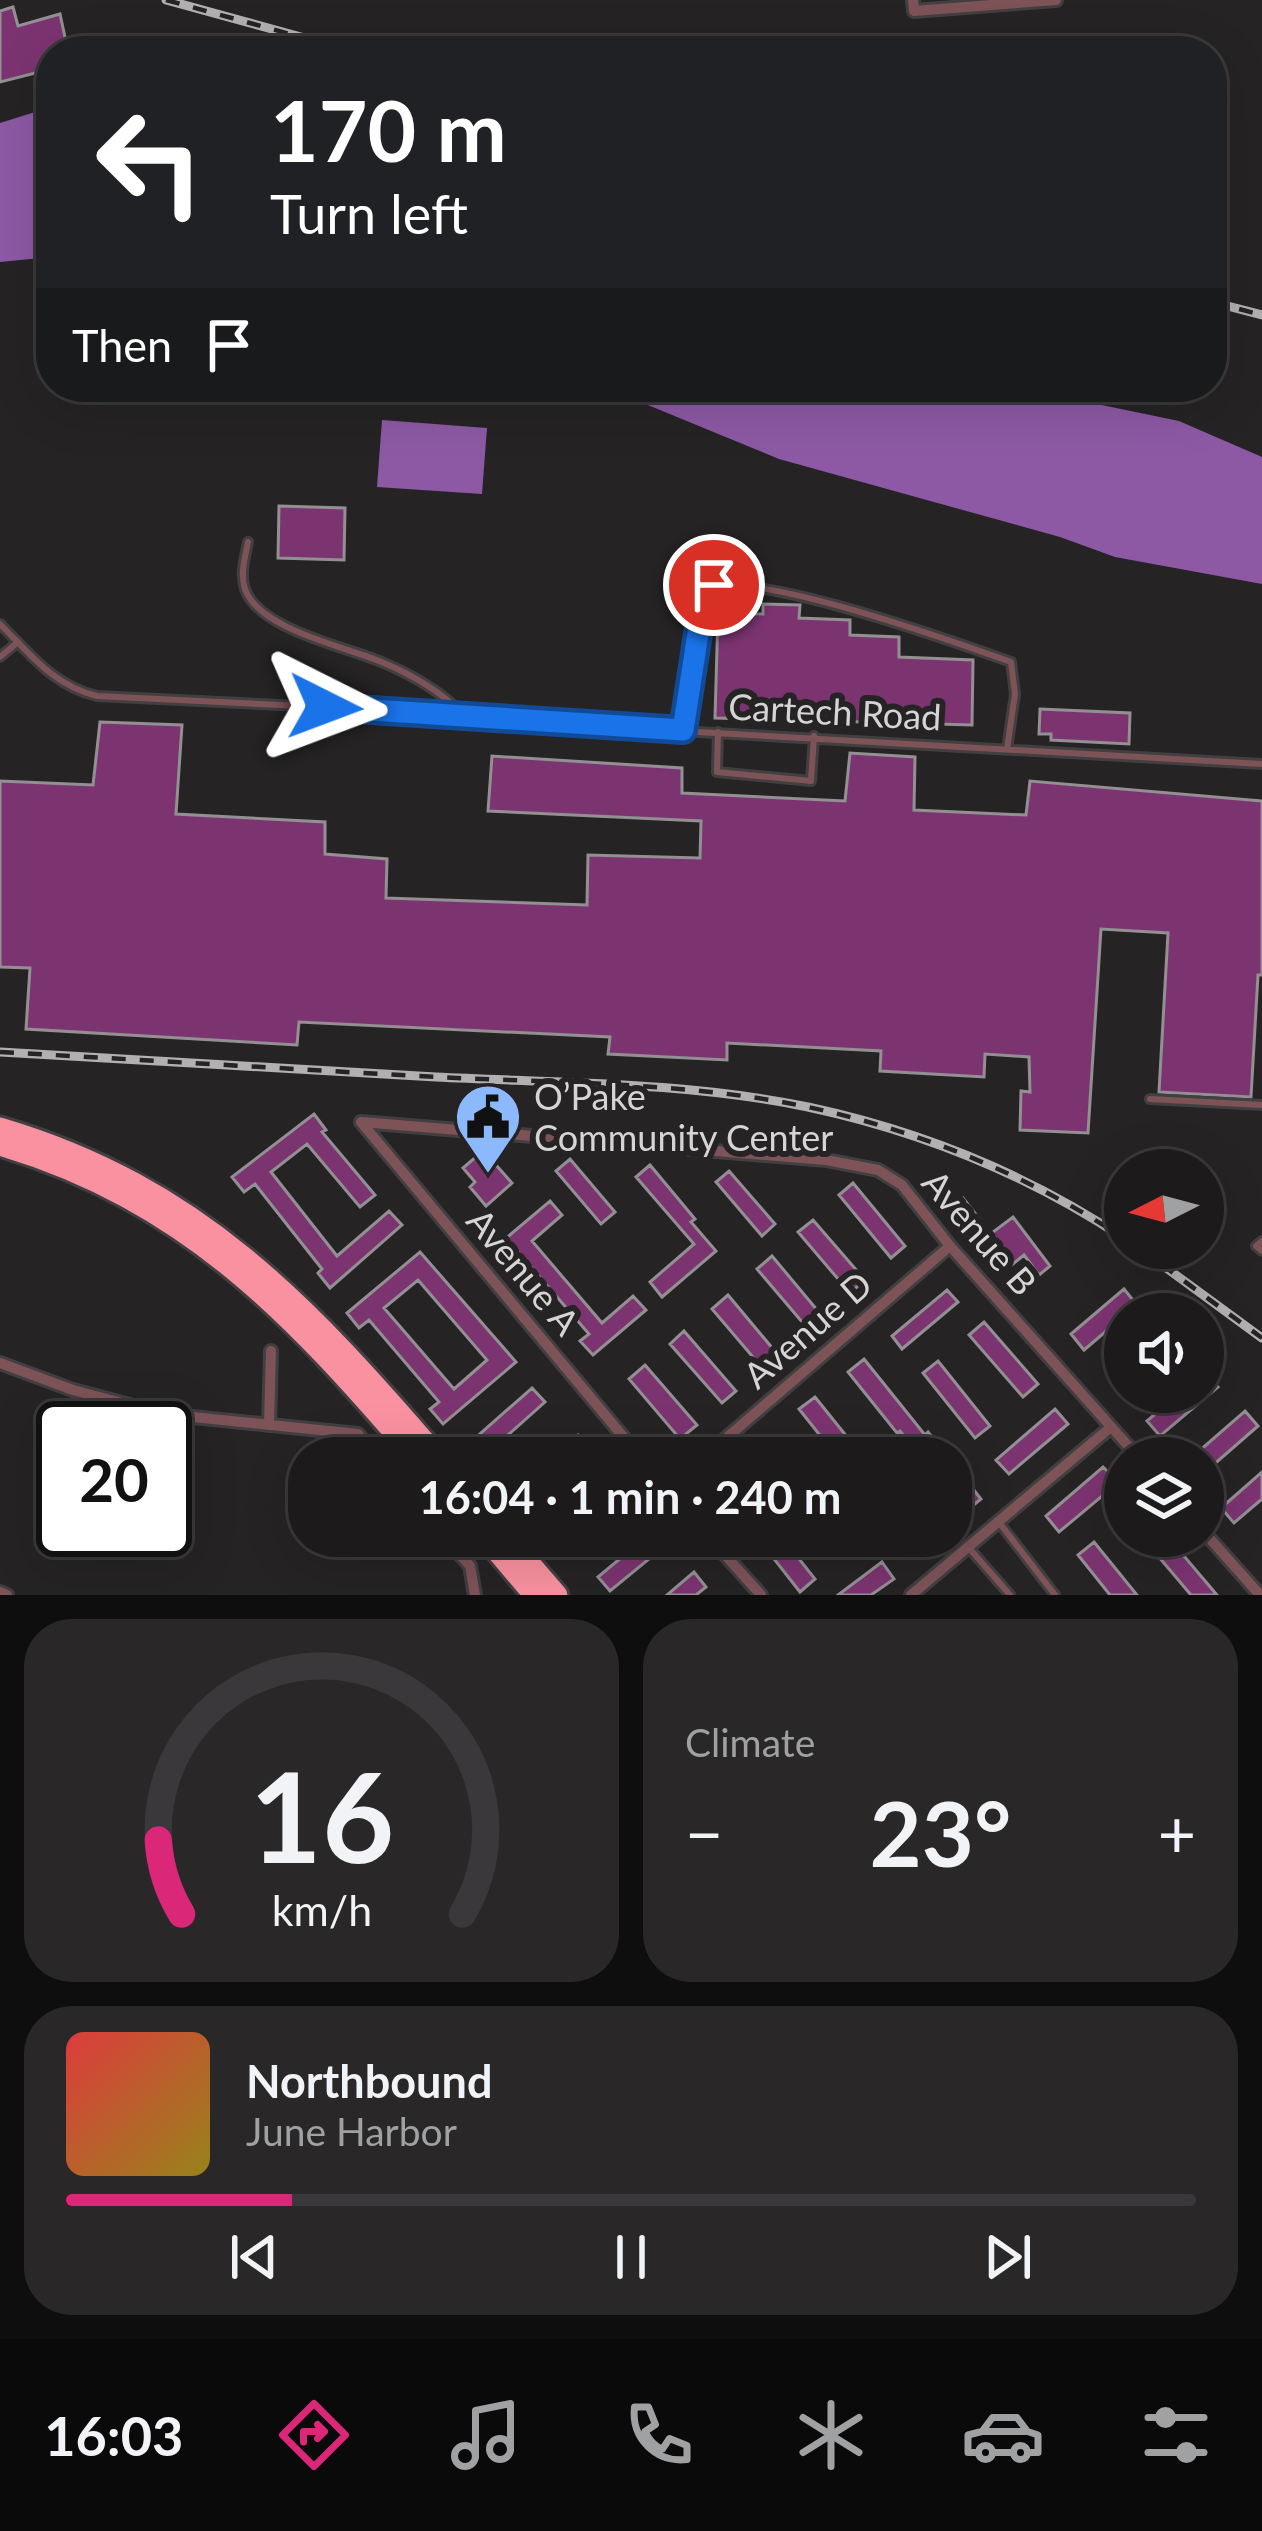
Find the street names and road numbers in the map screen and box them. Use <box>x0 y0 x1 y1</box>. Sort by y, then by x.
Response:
street label: Cartech Road <box>727 683 943 739</box>
street label: Avenue B <box>914 1160 1046 1304</box>
street label: Avenue A <box>458 1199 590 1344</box>
street label: Avenue D <box>734 1261 880 1397</box>

